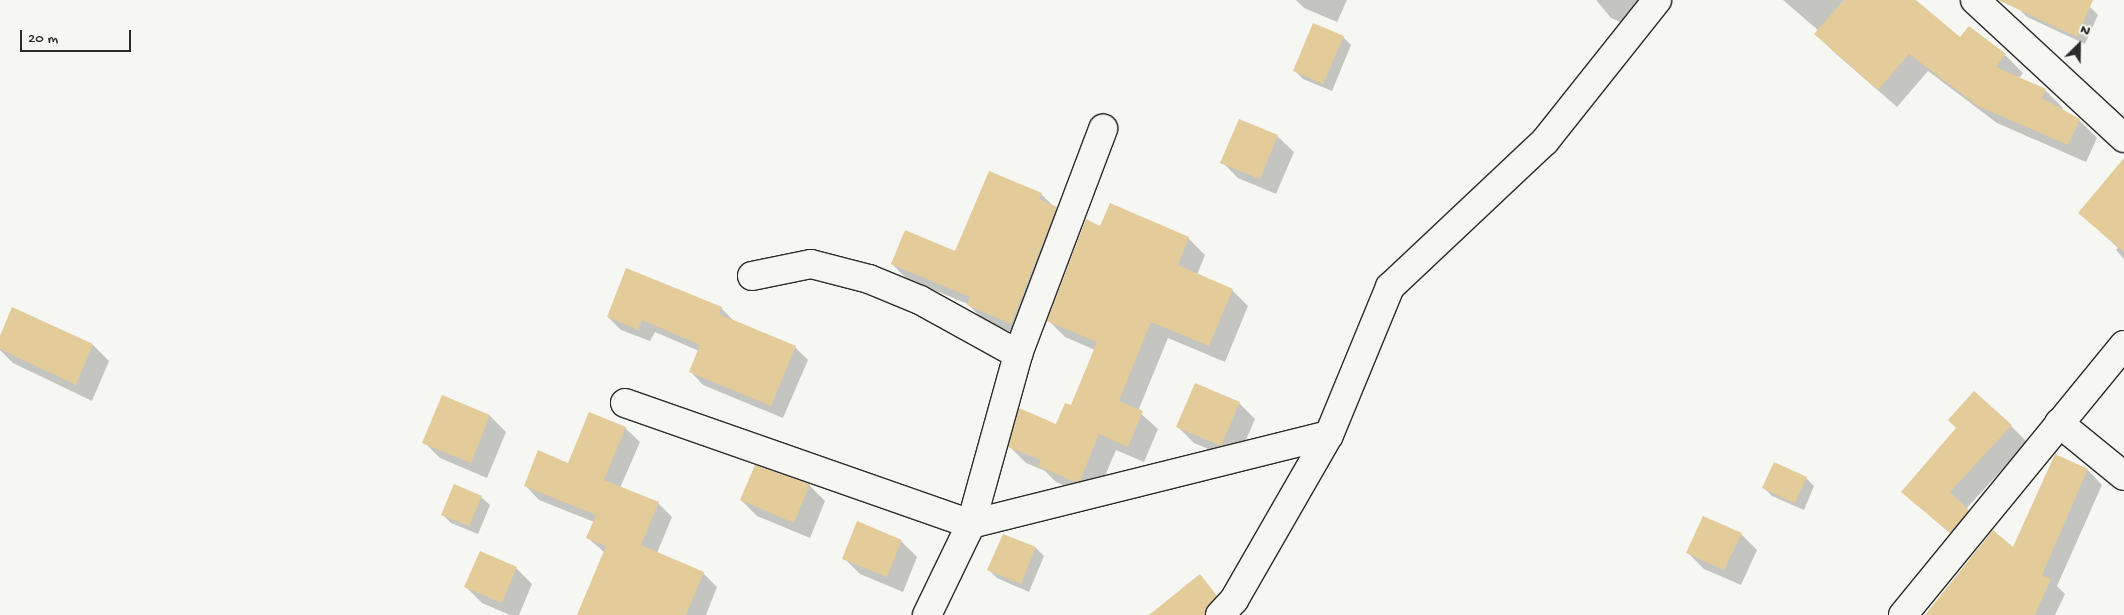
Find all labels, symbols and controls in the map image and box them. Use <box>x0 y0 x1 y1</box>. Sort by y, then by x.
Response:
scale bar <box>22 20 134 52</box>
north arrow <box>2054 20 2104 70</box>
text: N <box>2078 21 2093 40</box>
text: 20 m <box>28 30 58 48</box>

